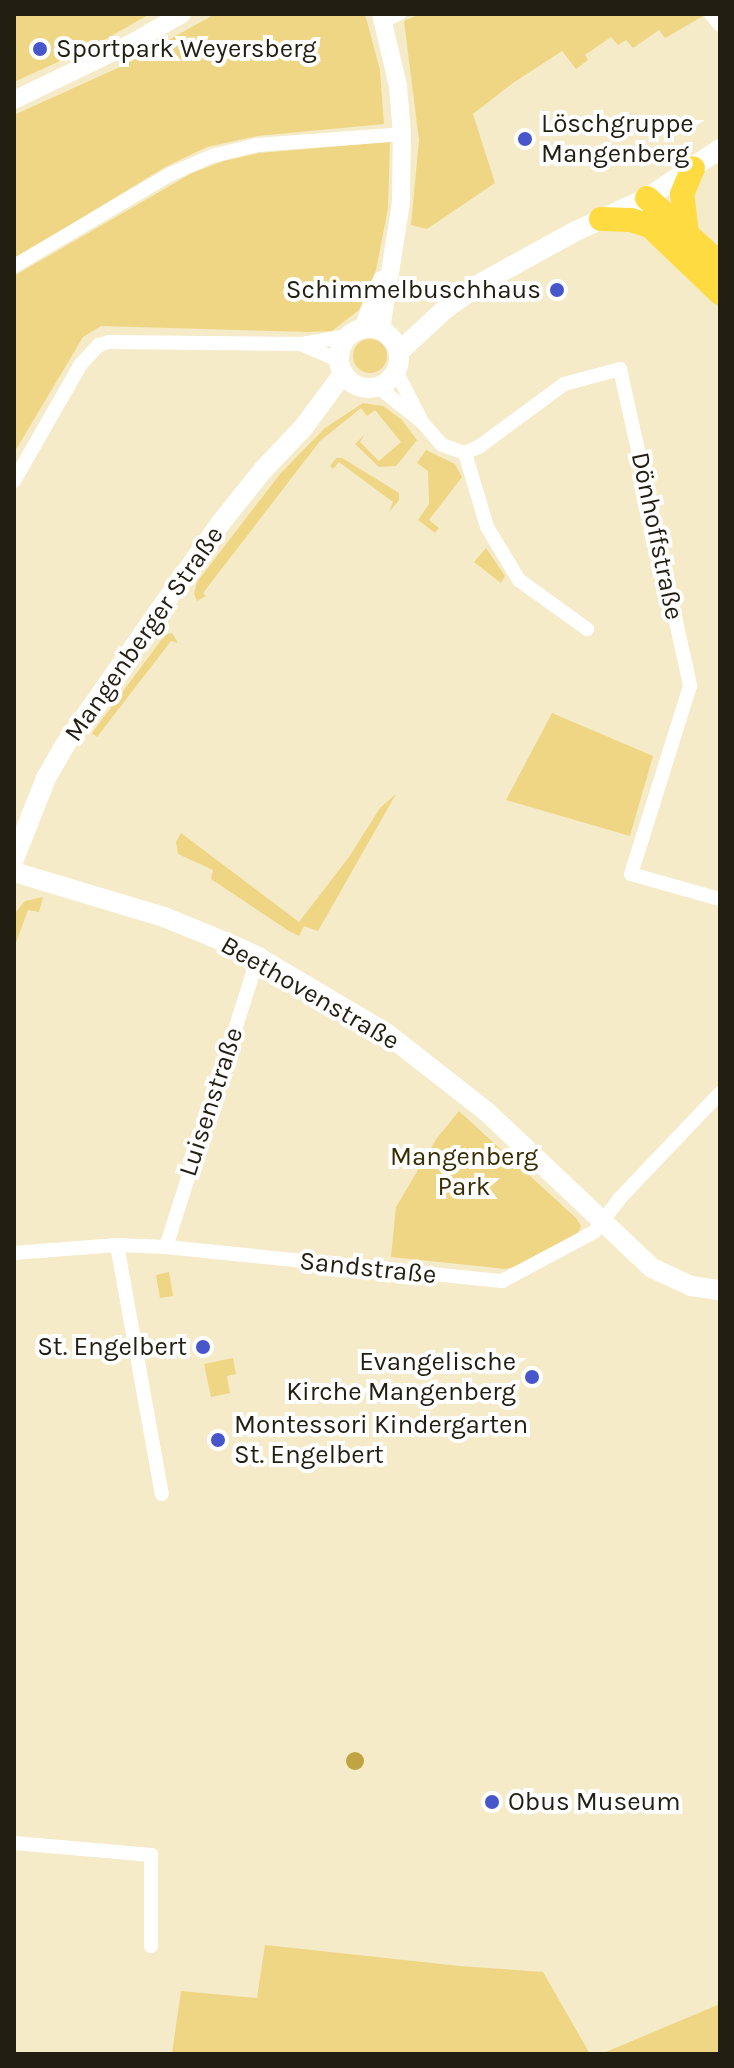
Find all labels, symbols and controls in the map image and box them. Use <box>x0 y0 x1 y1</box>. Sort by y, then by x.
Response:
place label: Sportpark Weyersberg <box>56 33 317 65</box>
marker: Sportpark Weyersberg <box>31 40 49 58</box>
place label: Löschgruppe Mangenberg <box>541 108 694 170</box>
marker: Löschgruppe Mangenberg <box>516 130 534 148</box>
place label: Schimmelbuschhaus <box>286 274 541 306</box>
marker: Schimmelbuschhaus <box>548 281 566 299</box>
street label: Dönhoffstraße <box>624 449 690 623</box>
street label: Mangenberger Straße <box>58 520 230 748</box>
street label: Beethovenstraße <box>215 929 405 1057</box>
street label: Luisenstraße <box>172 1024 250 1180</box>
park label: Mangenberg Park <box>390 1141 538 1202</box>
street label: Sandstraße <box>298 1245 438 1291</box>
place label: St. Engelbert <box>37 1331 187 1363</box>
marker: St. Engelbert <box>194 1338 212 1356</box>
place label: Evangelische Kirche Mangenberg <box>286 1346 516 1408</box>
marker: Evangelische Kirche Mangenberg <box>523 1368 541 1386</box>
place label: Montessori Kindergarten St. Engelbert <box>234 1409 528 1470</box>
marker: Montessori Kindergarten St. Engelbert <box>209 1431 227 1449</box>
place label: Obus Museum <box>508 1786 681 1818</box>
marker: Obus Museum <box>483 1793 501 1811</box>

